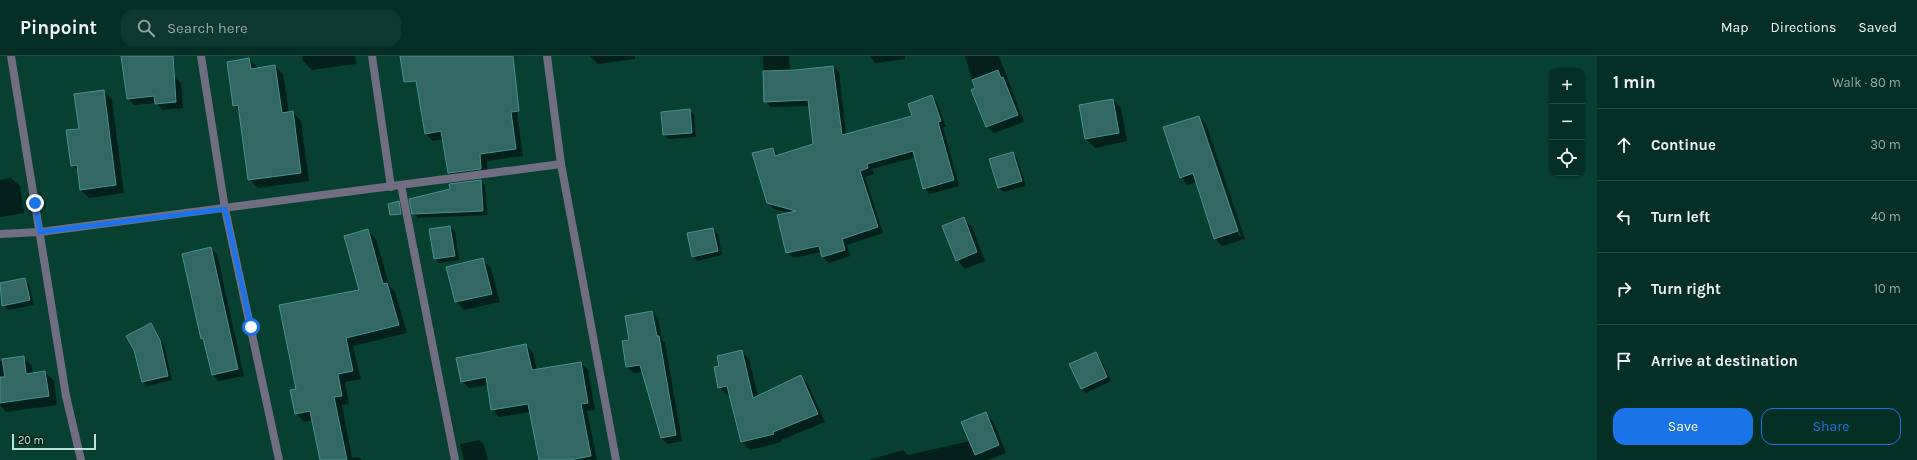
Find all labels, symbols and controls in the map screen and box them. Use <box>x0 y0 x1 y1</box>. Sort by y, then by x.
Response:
search box <box>121 10 401 46</box>
text: Pinpoint <box>20 17 97 39</box>
icon: search <box>135 17 157 39</box>
text: Search here <box>167 19 248 37</box>
text: Map <box>1721 19 1749 36</box>
text: Directions <box>1771 19 1836 36</box>
text: Saved <box>1858 19 1897 36</box>
map controls <box>1549 68 1585 176</box>
button: + <box>1549 68 1585 104</box>
text: 1 min <box>1613 72 1656 92</box>
text: Walk · 80 m <box>1832 75 1901 90</box>
button: − <box>1549 104 1585 140</box>
icon: ahead <box>1613 134 1635 156</box>
text: Continue <box>1651 136 1716 154</box>
text: 30 m <box>1870 137 1901 152</box>
button: locate <box>1549 140 1585 176</box>
route end <box>26 194 44 212</box>
icon: left <box>1613 206 1635 228</box>
text: Turn left <box>1651 208 1710 226</box>
text: 40 m <box>1871 209 1901 224</box>
icon: right <box>1613 278 1635 300</box>
text: Turn right <box>1651 280 1721 298</box>
text: 10 m <box>1874 281 1901 296</box>
route start <box>242 318 260 336</box>
icon: arrive <box>1613 350 1635 372</box>
text: Arrive at destination <box>1651 352 1798 370</box>
button: Save <box>1613 408 1753 445</box>
button: Share <box>1761 408 1901 445</box>
scale bar <box>12 432 96 451</box>
text: 20 m <box>18 434 44 447</box>

